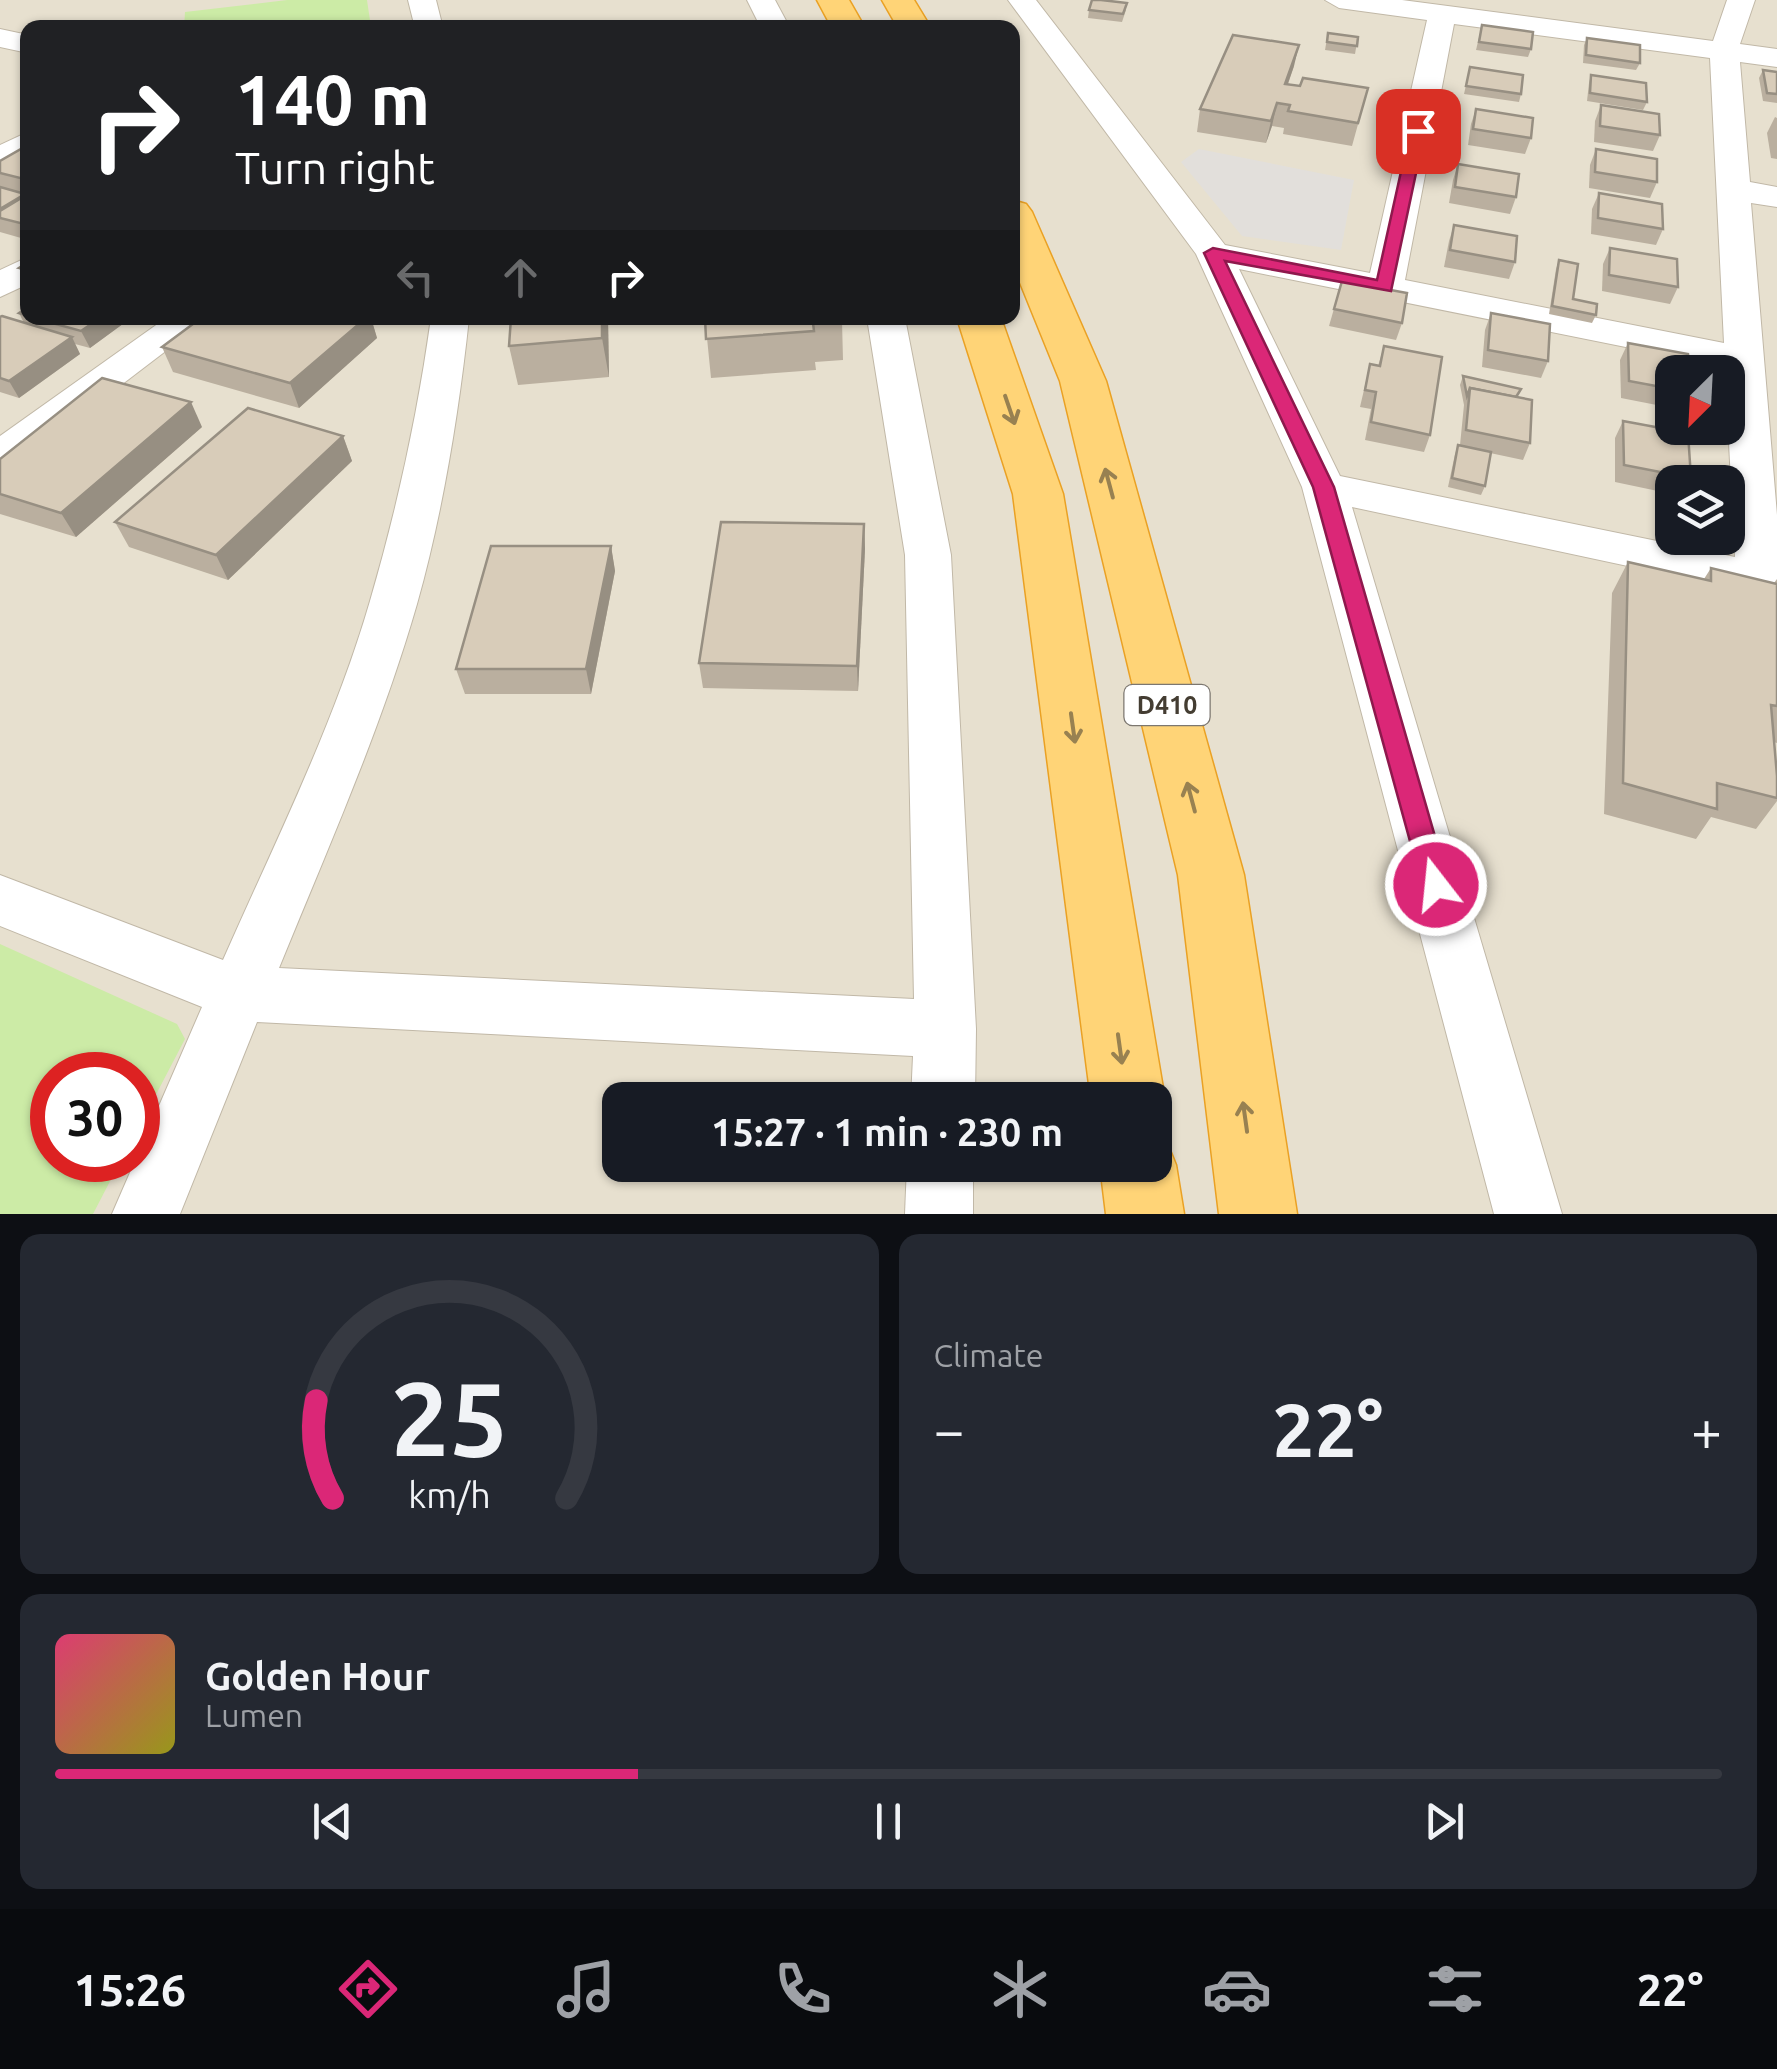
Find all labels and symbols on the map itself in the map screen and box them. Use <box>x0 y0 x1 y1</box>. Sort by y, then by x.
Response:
pin <box>1376 89 1461 174</box>
north arrow <box>1655 355 1745 445</box>
one-way arrow <box>1002 394 1020 425</box>
one-way arrow <box>1099 468 1118 499</box>
road number: D410 <box>1124 685 1210 725</box>
one-way arrow <box>1064 711 1082 743</box>
one-way arrow <box>1180 782 1199 813</box>
position arrow <box>1384 833 1488 937</box>
one-way arrow <box>1112 1033 1130 1065</box>
speed limit sign: 30 <box>30 1052 160 1182</box>
one-way arrow <box>1235 1102 1253 1134</box>

